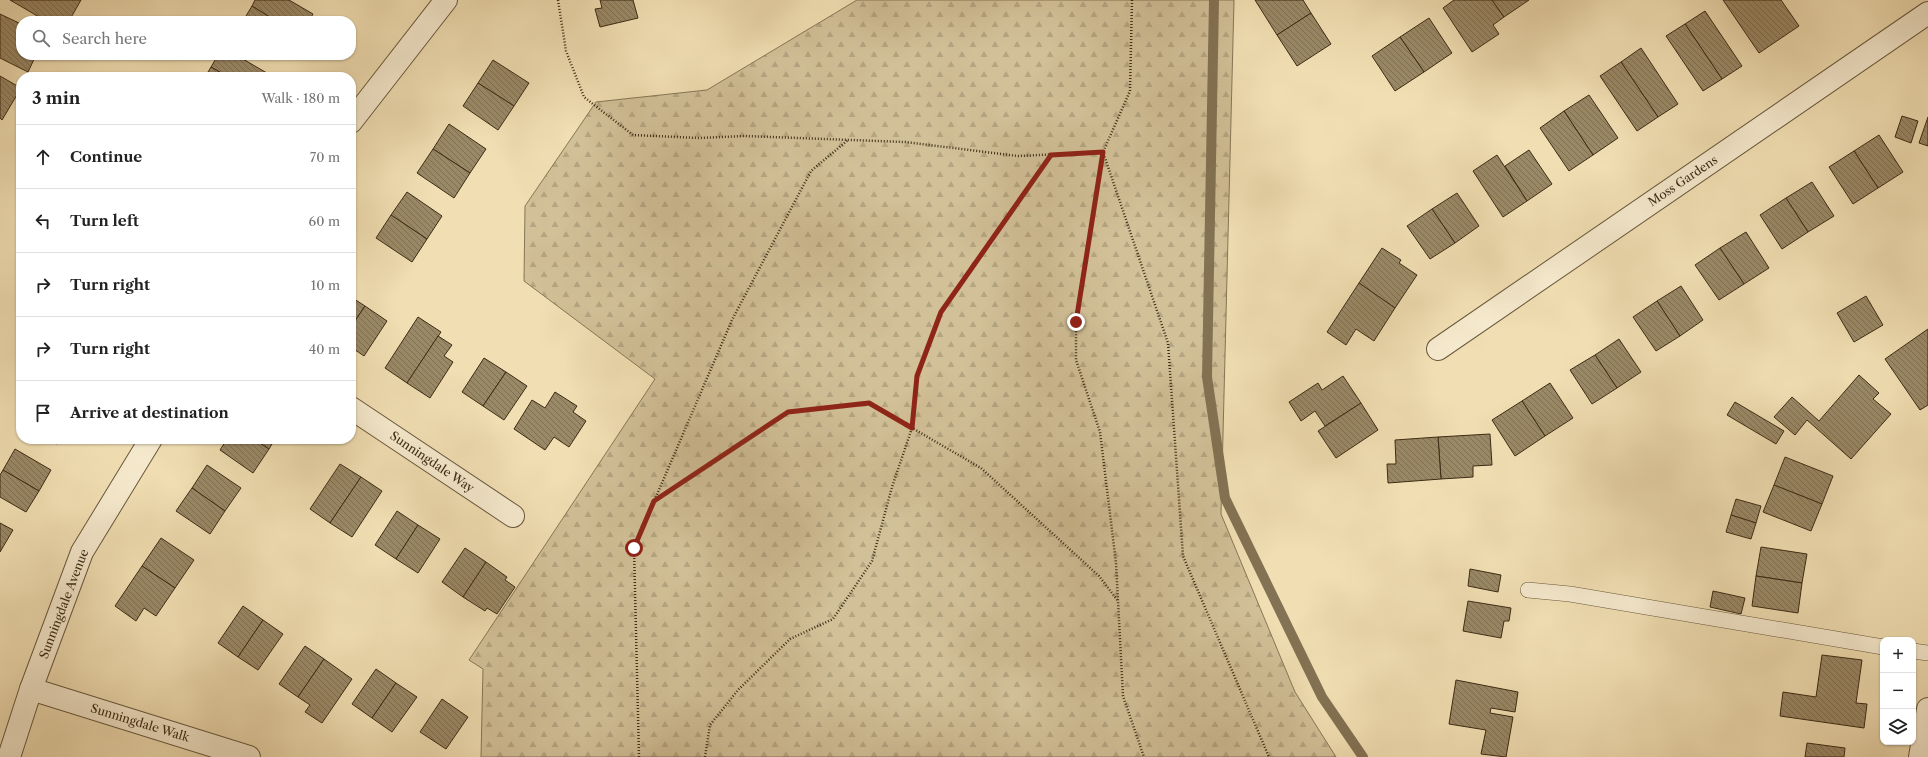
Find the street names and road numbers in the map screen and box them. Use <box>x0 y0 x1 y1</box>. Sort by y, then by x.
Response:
street label: Moss Gardens <box>1645 152 1720 209</box>
street label: Sunningdale Way <box>387 428 478 496</box>
street label: Sunningdale Avenue <box>36 547 91 661</box>
street label: Sunningdale Walk <box>89 700 192 745</box>

